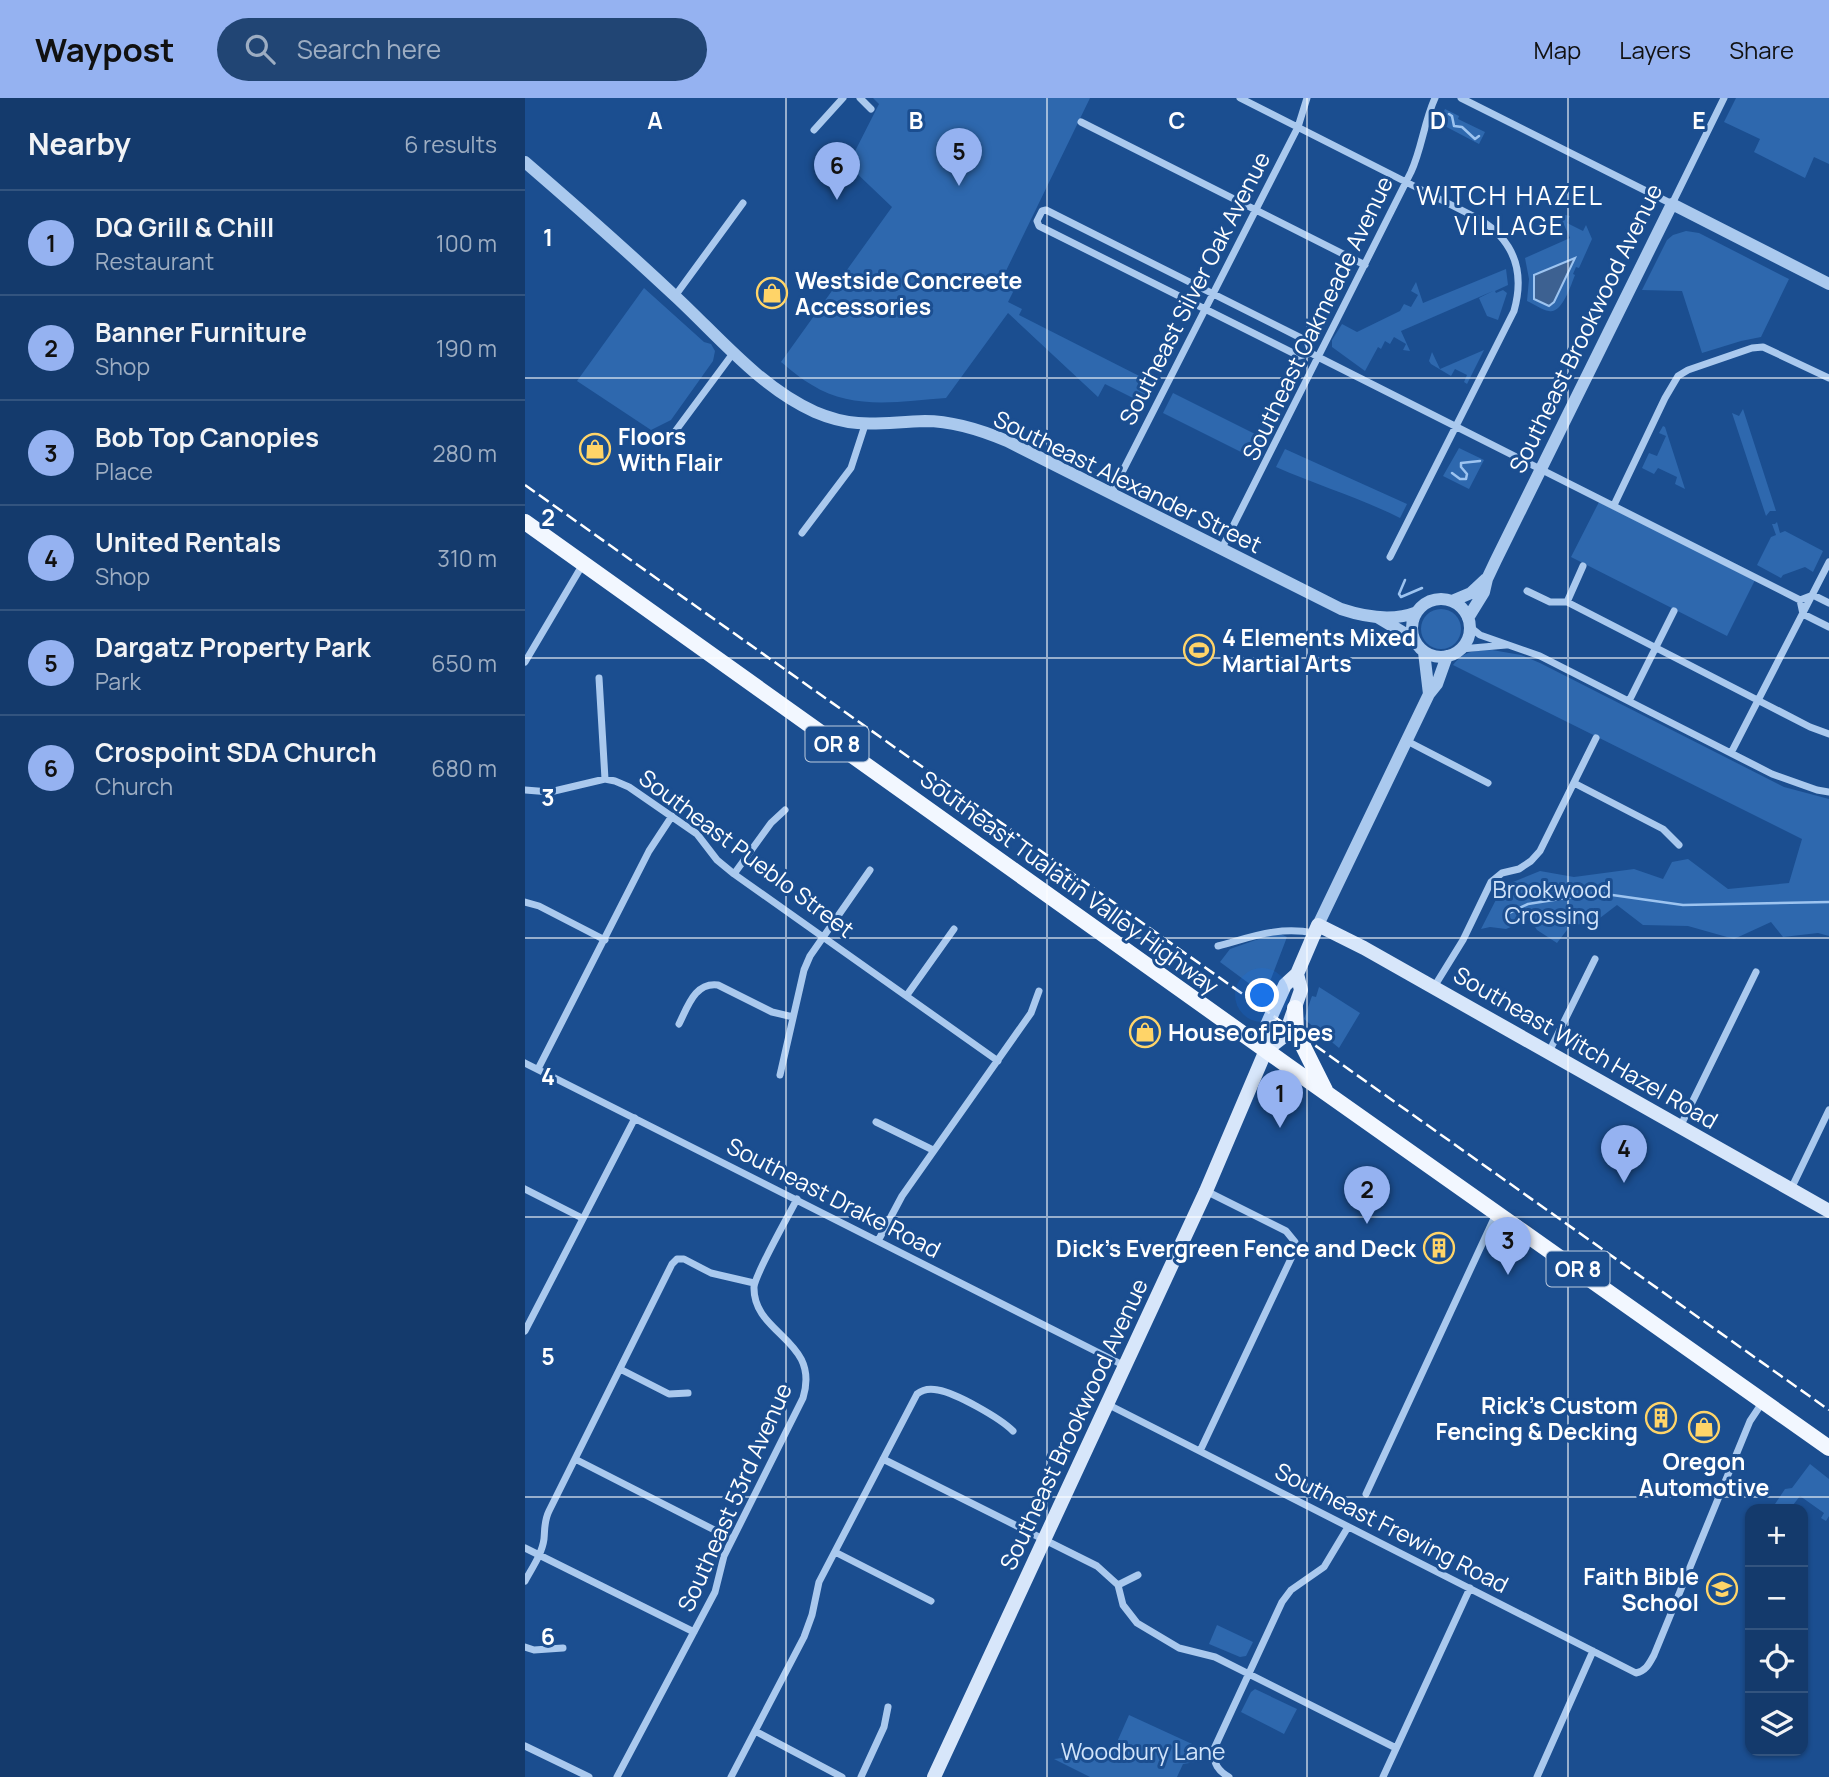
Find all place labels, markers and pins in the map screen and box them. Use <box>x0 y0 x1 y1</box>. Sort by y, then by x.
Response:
pin: 5 <box>936 128 982 186</box>
pin: 6 <box>814 142 860 200</box>
place label: Westside Concreete Accessories <box>795 264 1022 322</box>
shop icon: Westside Concreete Accessories <box>755 276 789 310</box>
place label: Floors With Flair <box>618 420 723 478</box>
shop icon: Floors With Flair <box>578 432 612 466</box>
place label: 4 Elements Mixed Martial Arts <box>1222 621 1416 679</box>
sports icon: 4 Elements Mixed Martial Arts <box>1182 633 1216 667</box>
shop icon: House of Pipes <box>1128 1015 1162 1049</box>
place label: House of Pipes <box>1168 1016 1333 1048</box>
pin: 1 <box>1257 1070 1303 1128</box>
pin: 4 <box>1601 1125 1647 1183</box>
pin: 2 <box>1344 1166 1390 1224</box>
pin: 3 <box>1485 1217 1531 1275</box>
building icon: Dick's Evergreen Fence and Deck <box>1422 1231 1456 1265</box>
place label: Dick's Evergreen Fence and Deck <box>1056 1232 1417 1264</box>
place label: Rick's Custom Fencing & Decking <box>1436 1389 1638 1447</box>
building icon: Rick's Custom Fencing & Decking <box>1644 1401 1678 1435</box>
shop icon: Oregon Automotive <box>1687 1410 1721 1444</box>
place label: Oregon Automotive <box>1639 1445 1769 1503</box>
place label: Faith Bible School <box>1583 1560 1699 1618</box>
school or university icon: Faith Bible School <box>1705 1572 1739 1606</box>

